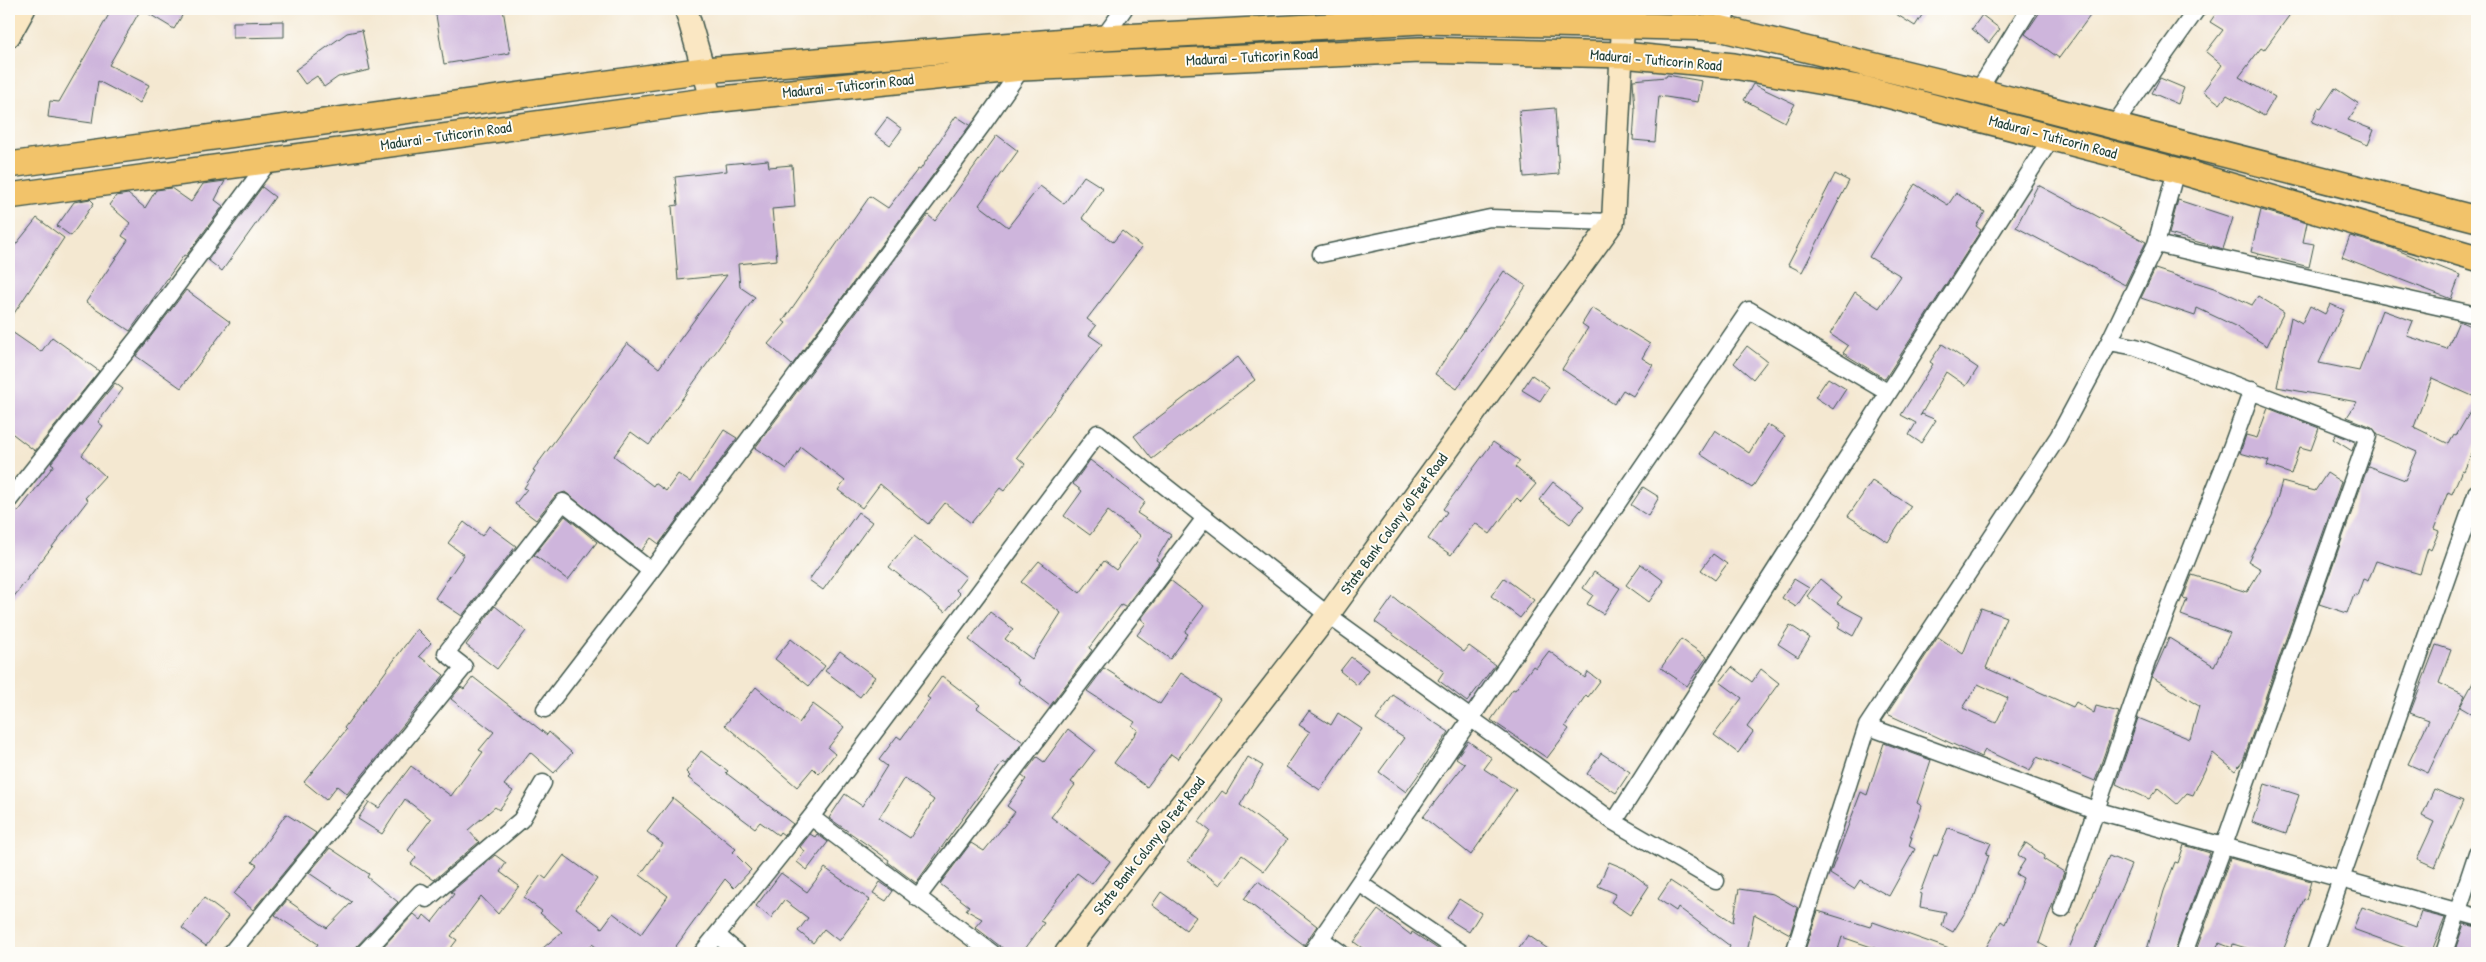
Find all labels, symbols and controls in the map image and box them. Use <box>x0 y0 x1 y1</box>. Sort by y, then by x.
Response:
street label: Madurai - Tuticorin Road <box>1186 43 1319 70</box>
street label: Madurai - Tuticorin Road <box>1589 43 1723 76</box>
street label: Madurai - Tuticorin Road <box>781 68 915 103</box>
street label: Madurai - Tuticorin Road <box>1987 109 2120 164</box>
street label: Madurai - Tuticorin Road <box>379 116 513 155</box>
street label: State Bank Colony 60 Feet Road <box>1335 449 1452 599</box>
street label: State Bank Colony 60 Feet Road <box>1088 772 1209 919</box>

